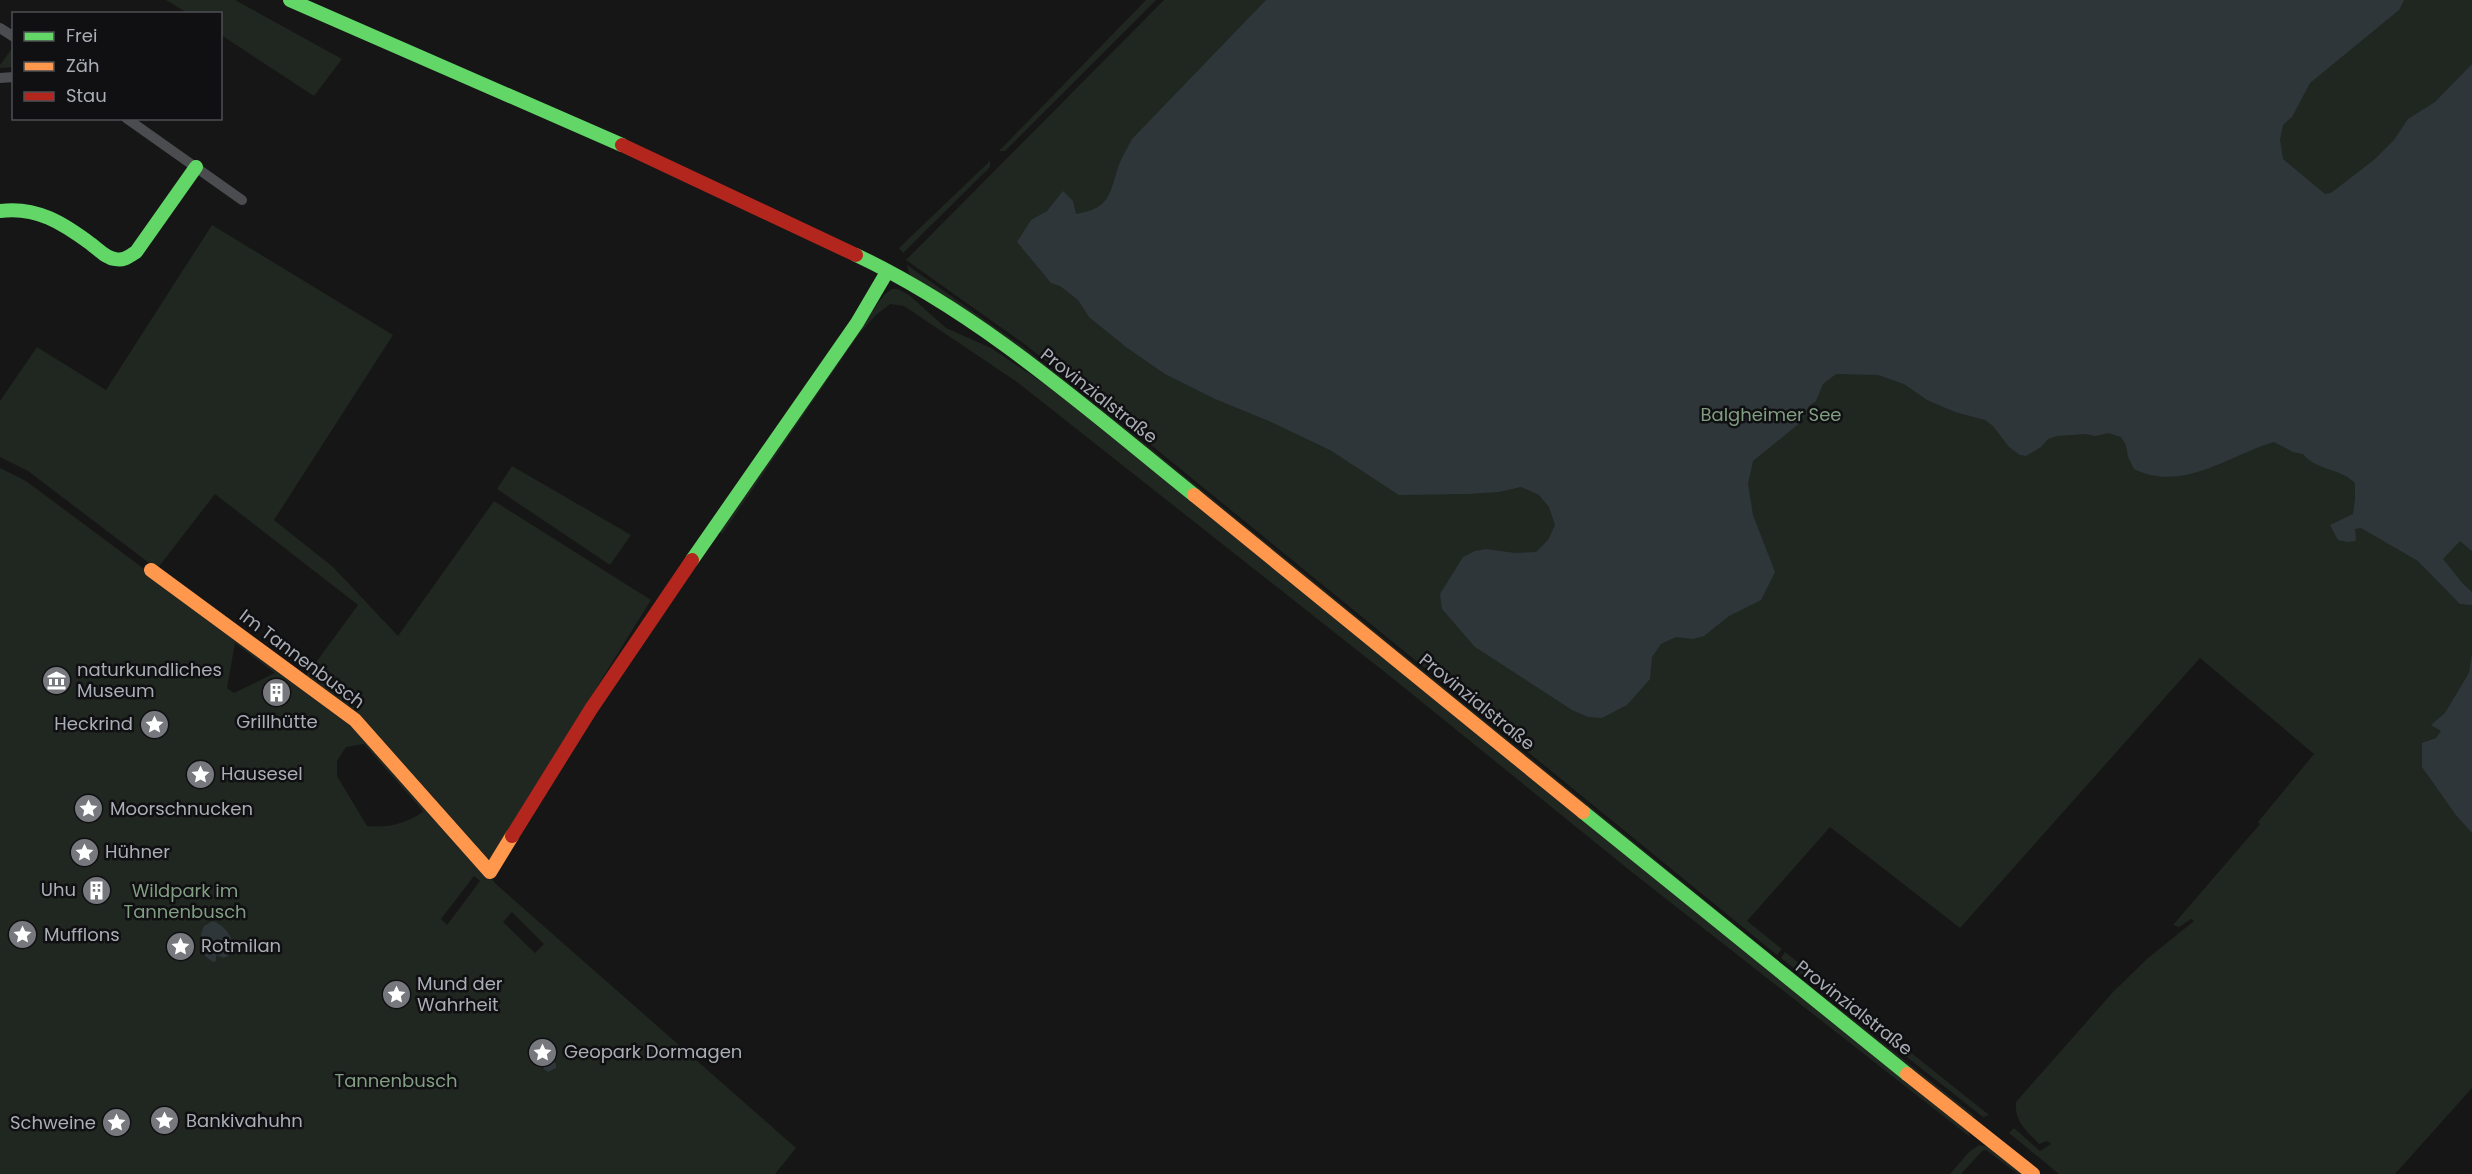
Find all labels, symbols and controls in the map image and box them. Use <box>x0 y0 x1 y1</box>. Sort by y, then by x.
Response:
legend <box>12 12 222 120</box>
text: Frei <box>66 23 97 48</box>
text: Zäh <box>66 53 99 78</box>
text: Stau <box>66 83 107 108</box>
street label: Provinzialstraße <box>1036 342 1163 449</box>
park label: Balgheimer See <box>1700 402 1842 427</box>
street label: Im Tannenbusch <box>235 603 370 714</box>
street label: Provinzialstraße <box>1414 647 1540 756</box>
place label: naturkundliches Museum <box>77 657 222 703</box>
museum icon: naturkundliches Museum <box>40 664 72 696</box>
building icon: Grillhütte <box>261 677 293 709</box>
place icon: Heckrind <box>138 708 170 740</box>
place label: Grillhütte <box>236 709 318 734</box>
place label: Heckrind <box>54 711 133 736</box>
place icon: Hausesel <box>184 758 216 790</box>
place label: Hausesel <box>221 761 303 786</box>
place icon: Moorschnucken <box>73 793 105 825</box>
place label: Moorschnucken <box>110 796 253 821</box>
place icon: Hühner <box>68 836 100 868</box>
place label: Hühner <box>105 839 170 864</box>
building icon: Uhu <box>81 874 113 906</box>
place label: Uhu <box>41 877 76 902</box>
park label: Wildpark im Tannenbusch <box>123 878 247 924</box>
place icon: Mufflons <box>7 919 39 951</box>
place label: Mufflons <box>44 922 120 947</box>
place icon: Rotmilan <box>164 930 196 962</box>
place label: Rotmilan <box>201 933 281 958</box>
street label: Provinzialstraße <box>1791 954 1918 1061</box>
place label: Mund der Wahrheit <box>417 971 503 1017</box>
place icon: Mund der Wahrheit <box>380 978 412 1010</box>
place icon: Geopark Dormagen <box>527 1036 559 1068</box>
place label: Geopark Dormagen <box>564 1039 742 1064</box>
park label: Tannenbusch <box>334 1068 458 1093</box>
place icon: Bankivahuhn <box>149 1105 181 1137</box>
place icon: Schweine <box>101 1107 133 1139</box>
place label: Bankivahuhn <box>186 1108 303 1133</box>
place label: Schweine <box>10 1110 96 1135</box>

